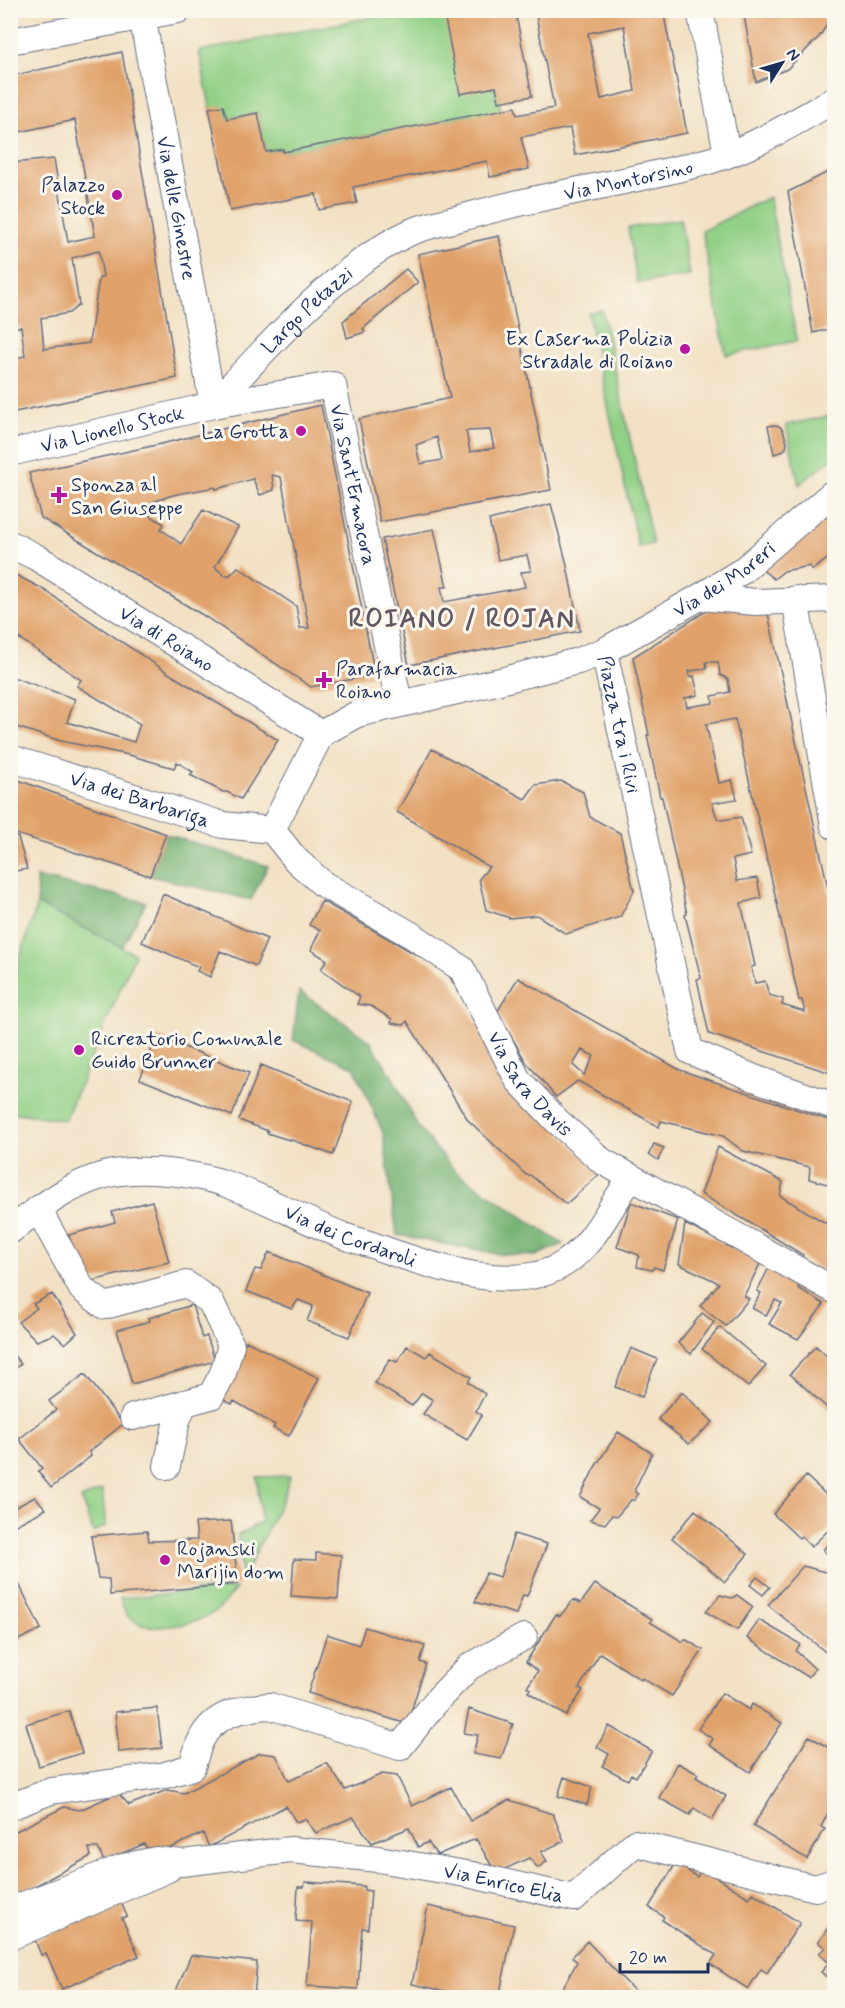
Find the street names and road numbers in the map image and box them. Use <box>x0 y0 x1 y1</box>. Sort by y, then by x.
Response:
street label: Via delle Ginestre <box>149 134 202 282</box>
street label: Via Montorsino <box>561 154 696 208</box>
street label: Largo Petazzi <box>256 261 359 360</box>
street label: Via Lionello Stock <box>38 400 187 460</box>
street label: Via Sant'Ermacora <box>322 402 382 568</box>
street label: Via dei Moreri <box>668 536 782 625</box>
street label: Via di Roiano <box>113 600 218 679</box>
street label: Piazza tra i Rivi <box>590 653 646 796</box>
street label: Via dei Barbariga <box>66 766 212 835</box>
street label: Via Sara Davis <box>481 1027 578 1144</box>
street label: Via dei Cordaroli <box>280 1199 420 1275</box>
street label: Via Enrico Elia <box>441 1858 566 1910</box>

